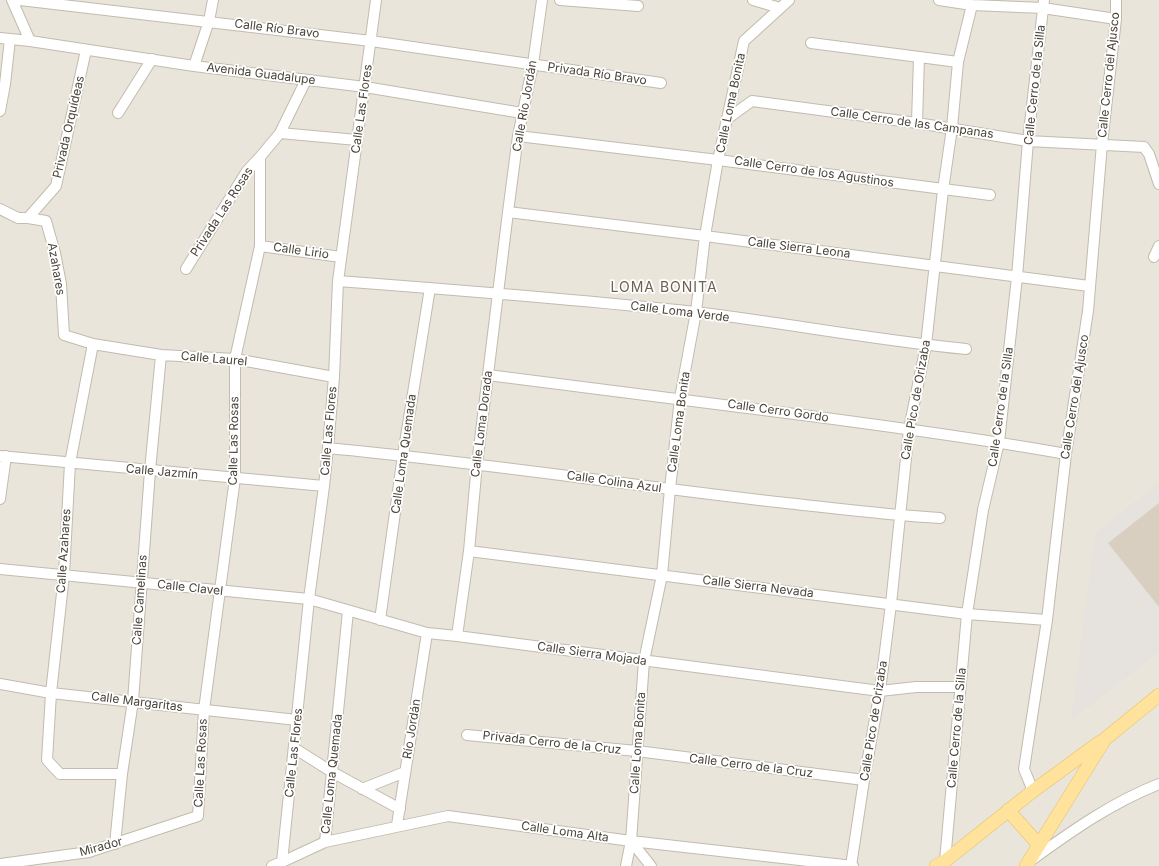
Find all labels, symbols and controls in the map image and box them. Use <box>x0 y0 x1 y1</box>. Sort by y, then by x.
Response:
street label: Calle Cerro del Ajusco <box>1095 11 1123 139</box>
street label: Calle Río Bravo <box>234 17 320 41</box>
street label: Calle Cerro de la Silla <box>1022 24 1048 146</box>
street label: Calle Loma Bonita <box>713 52 749 154</box>
street label: Calle Río Jordán <box>510 59 540 153</box>
street label: Avenida Guadalupe <box>206 60 316 88</box>
street label: Privada Río Bravo <box>546 60 648 88</box>
street label: Calle Las Flores <box>349 64 375 154</box>
street label: Privada Orquídeas <box>50 74 88 180</box>
street label: Calle Cerro de las Campanas <box>830 104 994 142</box>
street label: Calle Cerro de los Agustinos <box>733 154 895 190</box>
street label: Privada Las Rosas <box>188 165 256 259</box>
street label: Calle Sierra Leona <box>747 235 851 261</box>
street label: Calle Lirio <box>272 240 330 262</box>
street label: Azahares <box>44 242 68 296</box>
district label: LOMA BONITA <box>610 280 718 296</box>
street label: Calle Loma Verde <box>630 299 730 325</box>
street label: Calle Cerro del Ajusco <box>1058 333 1092 461</box>
street label: Calle Pico de Orizaba <box>898 339 934 461</box>
street label: Calle Cerro de la Silla <box>985 346 1017 468</box>
street label: Calle Laurel <box>180 349 248 369</box>
street label: Calle Loma Dorada <box>468 370 496 478</box>
street label: Calle Loma Bonita <box>665 370 693 474</box>
street label: Calle Las Flores <box>318 386 340 476</box>
street label: Calle Loma Quemada <box>388 393 420 515</box>
street label: Calle Las Rosas <box>226 396 242 486</box>
street label: Calle Cerro Gordo <box>726 397 830 425</box>
street label: Calle Jazmín <box>125 462 199 482</box>
street label: Calle Colina Azul <box>566 468 662 496</box>
street label: Calle Azahares <box>54 508 74 594</box>
street label: Calle Camelinas <box>130 554 150 646</box>
street label: Calle Sierra Nevada <box>702 573 814 601</box>
street label: Calle Clavel <box>156 577 224 599</box>
street label: Calle Sierra Mojada <box>536 639 648 669</box>
street label: Calle Pico de Orizaba <box>857 660 891 782</box>
street label: Calle Cerro de la Silla <box>945 667 969 789</box>
street label: Calle Margaritas <box>90 689 184 715</box>
street label: Calle Loma Bonita <box>627 692 649 794</box>
street label: Río Jordán <box>400 698 424 760</box>
street label: Calle Las Flores <box>282 708 306 798</box>
street label: Calle Loma Quemada <box>319 713 345 835</box>
street label: Calle Las Rosas <box>191 718 211 808</box>
street label: Privada Cerro de la Cruz <box>482 729 622 757</box>
street label: Calle Cerro de la Cruz <box>688 751 814 781</box>
street label: Calle Loma Alta <box>520 819 610 845</box>
street label: Mirador <box>78 834 124 860</box>

